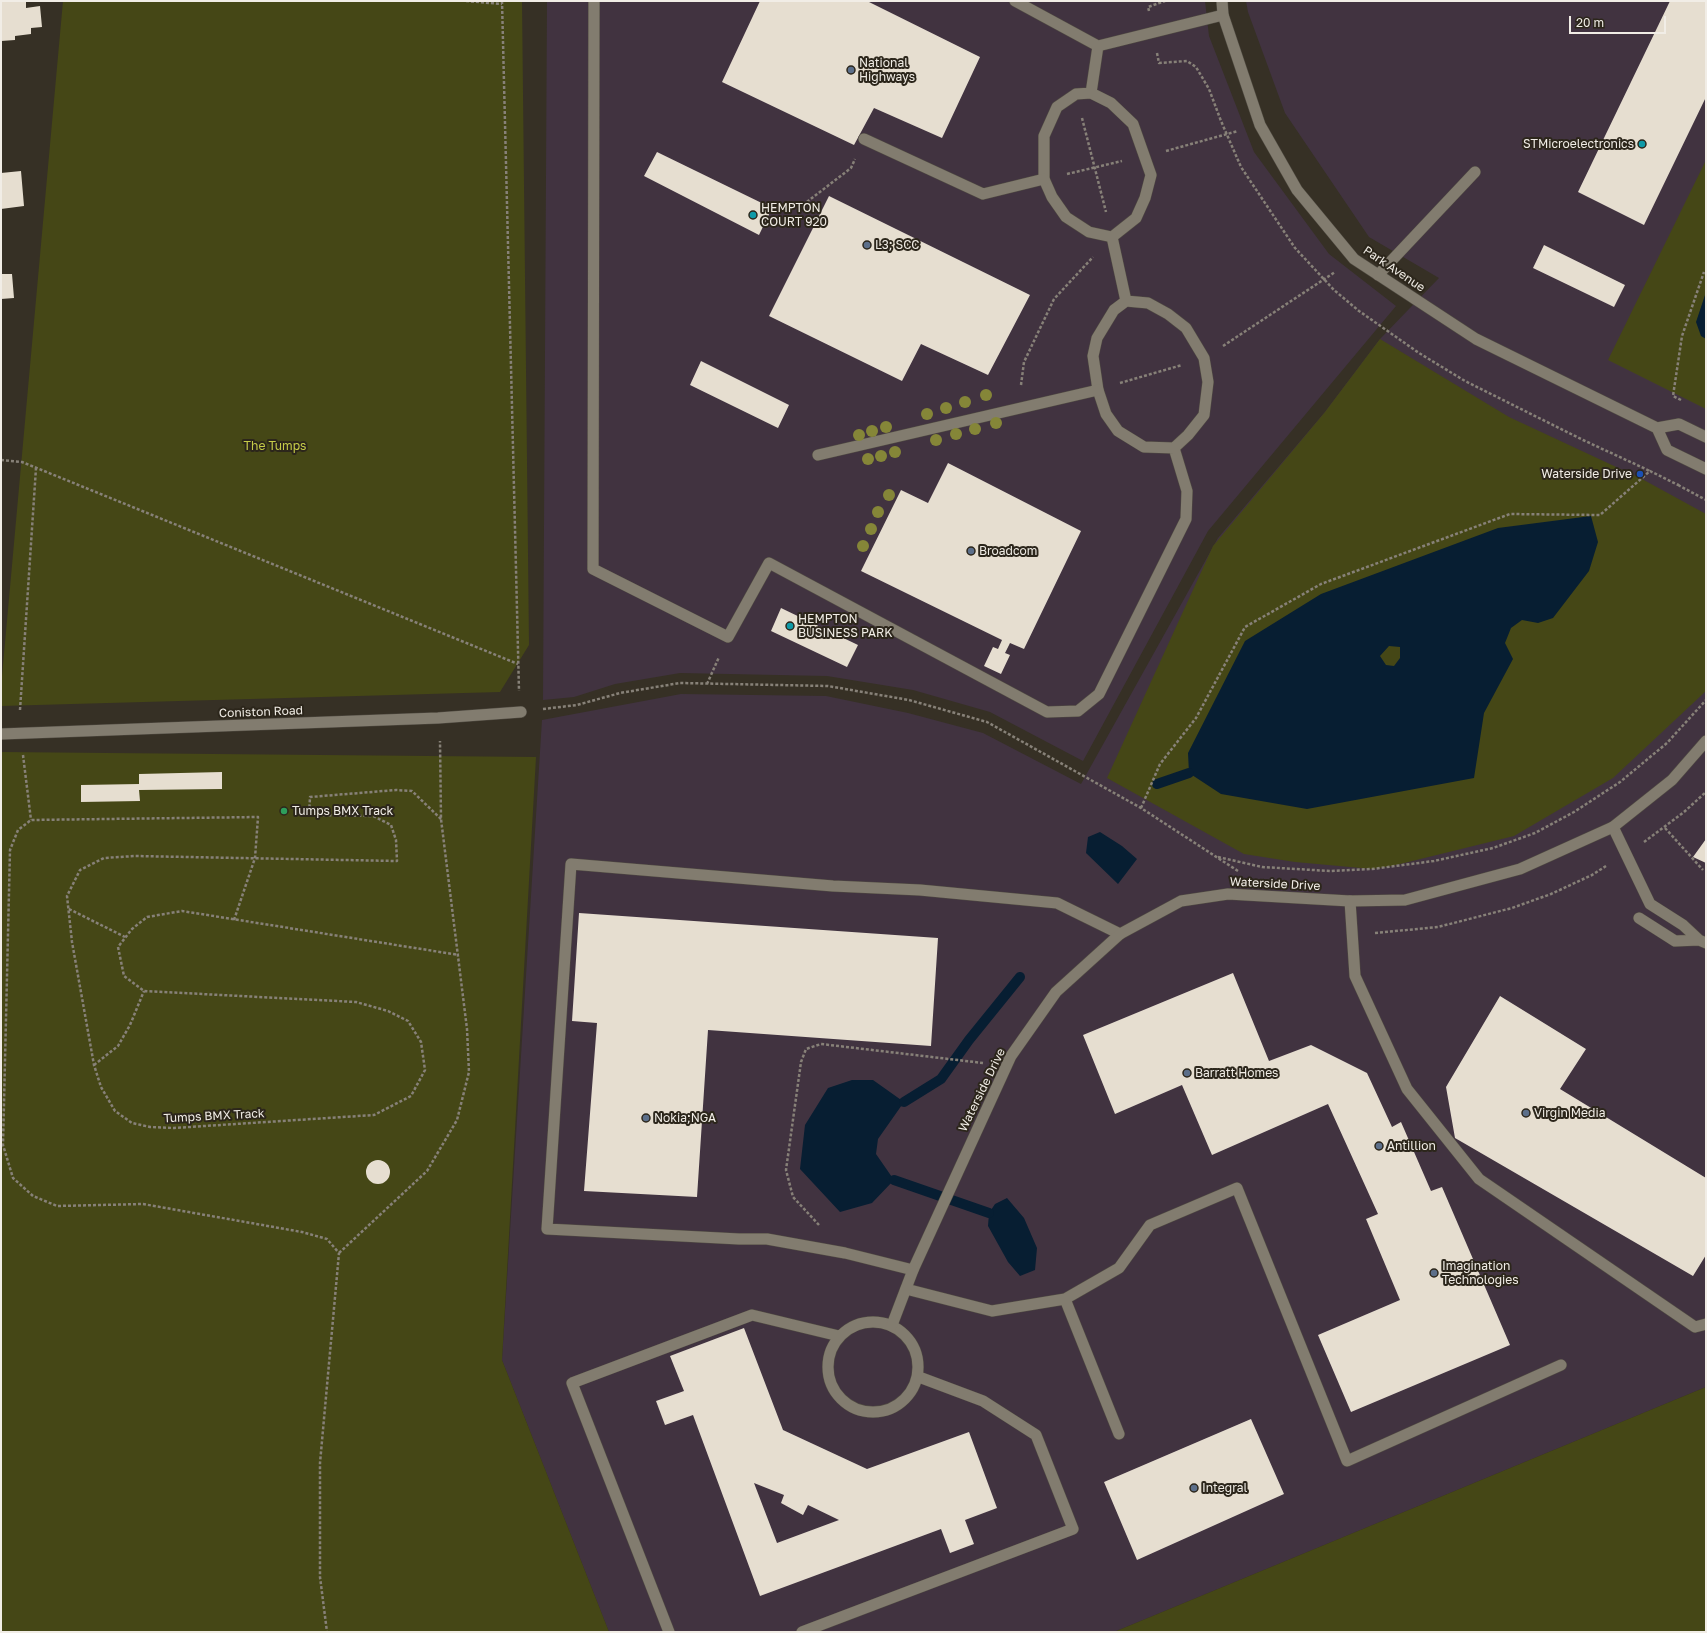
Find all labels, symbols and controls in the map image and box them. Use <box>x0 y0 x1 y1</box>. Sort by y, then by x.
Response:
scale bar <box>1571 8 1668 34</box>
text: 20 m <box>1576 15 1604 30</box>
place label: National Highways <box>859 56 915 84</box>
marker: National Highways <box>846 65 856 75</box>
place label: STMicroelectronics <box>1523 137 1634 151</box>
marker: STMicroelectronics <box>1637 139 1647 149</box>
place label: HEMPTON COURT 920 <box>761 201 827 229</box>
marker: HEMPTON COURT 920 <box>748 210 758 220</box>
place label: L3; SCC <box>875 238 919 252</box>
marker: L3; SCC <box>862 240 872 250</box>
street label: Park Avenue <box>1360 243 1428 295</box>
park label: The Tumps <box>244 439 306 453</box>
place label: Waterside Drive <box>1541 467 1632 481</box>
marker: Waterside Drive <box>1635 469 1645 479</box>
place label: Broadcom <box>979 544 1037 558</box>
marker: Broadcom <box>966 546 976 556</box>
place label: HEMPTON BUSINESS PARK <box>798 612 892 640</box>
marker: HEMPTON BUSINESS PARK <box>785 621 795 631</box>
street label: Coniston Road <box>219 703 303 721</box>
place label: Tumps BMX Track <box>292 804 393 818</box>
marker: Tumps BMX Track <box>279 806 289 816</box>
street label: Waterside Drive <box>1229 874 1321 894</box>
street label: Waterside Drive <box>956 1046 1008 1134</box>
place label: Barratt Homes <box>1195 1066 1278 1080</box>
marker: Barratt Homes <box>1182 1068 1192 1078</box>
street label: Tumps BMX Track <box>163 1106 265 1126</box>
place label: Virgin Media <box>1534 1106 1605 1120</box>
marker: Virgin Media <box>1521 1108 1531 1118</box>
place label: Nokia;NGA <box>654 1111 716 1125</box>
marker: Nokia;NGA <box>641 1113 651 1123</box>
place label: Antillion <box>1387 1139 1436 1153</box>
marker: Antillion <box>1374 1141 1384 1151</box>
place label: Imagination Technologies <box>1442 1259 1519 1287</box>
marker: Imagination Technologies <box>1429 1268 1439 1278</box>
place label: Integral <box>1202 1481 1247 1495</box>
marker: Integral <box>1189 1483 1199 1493</box>

